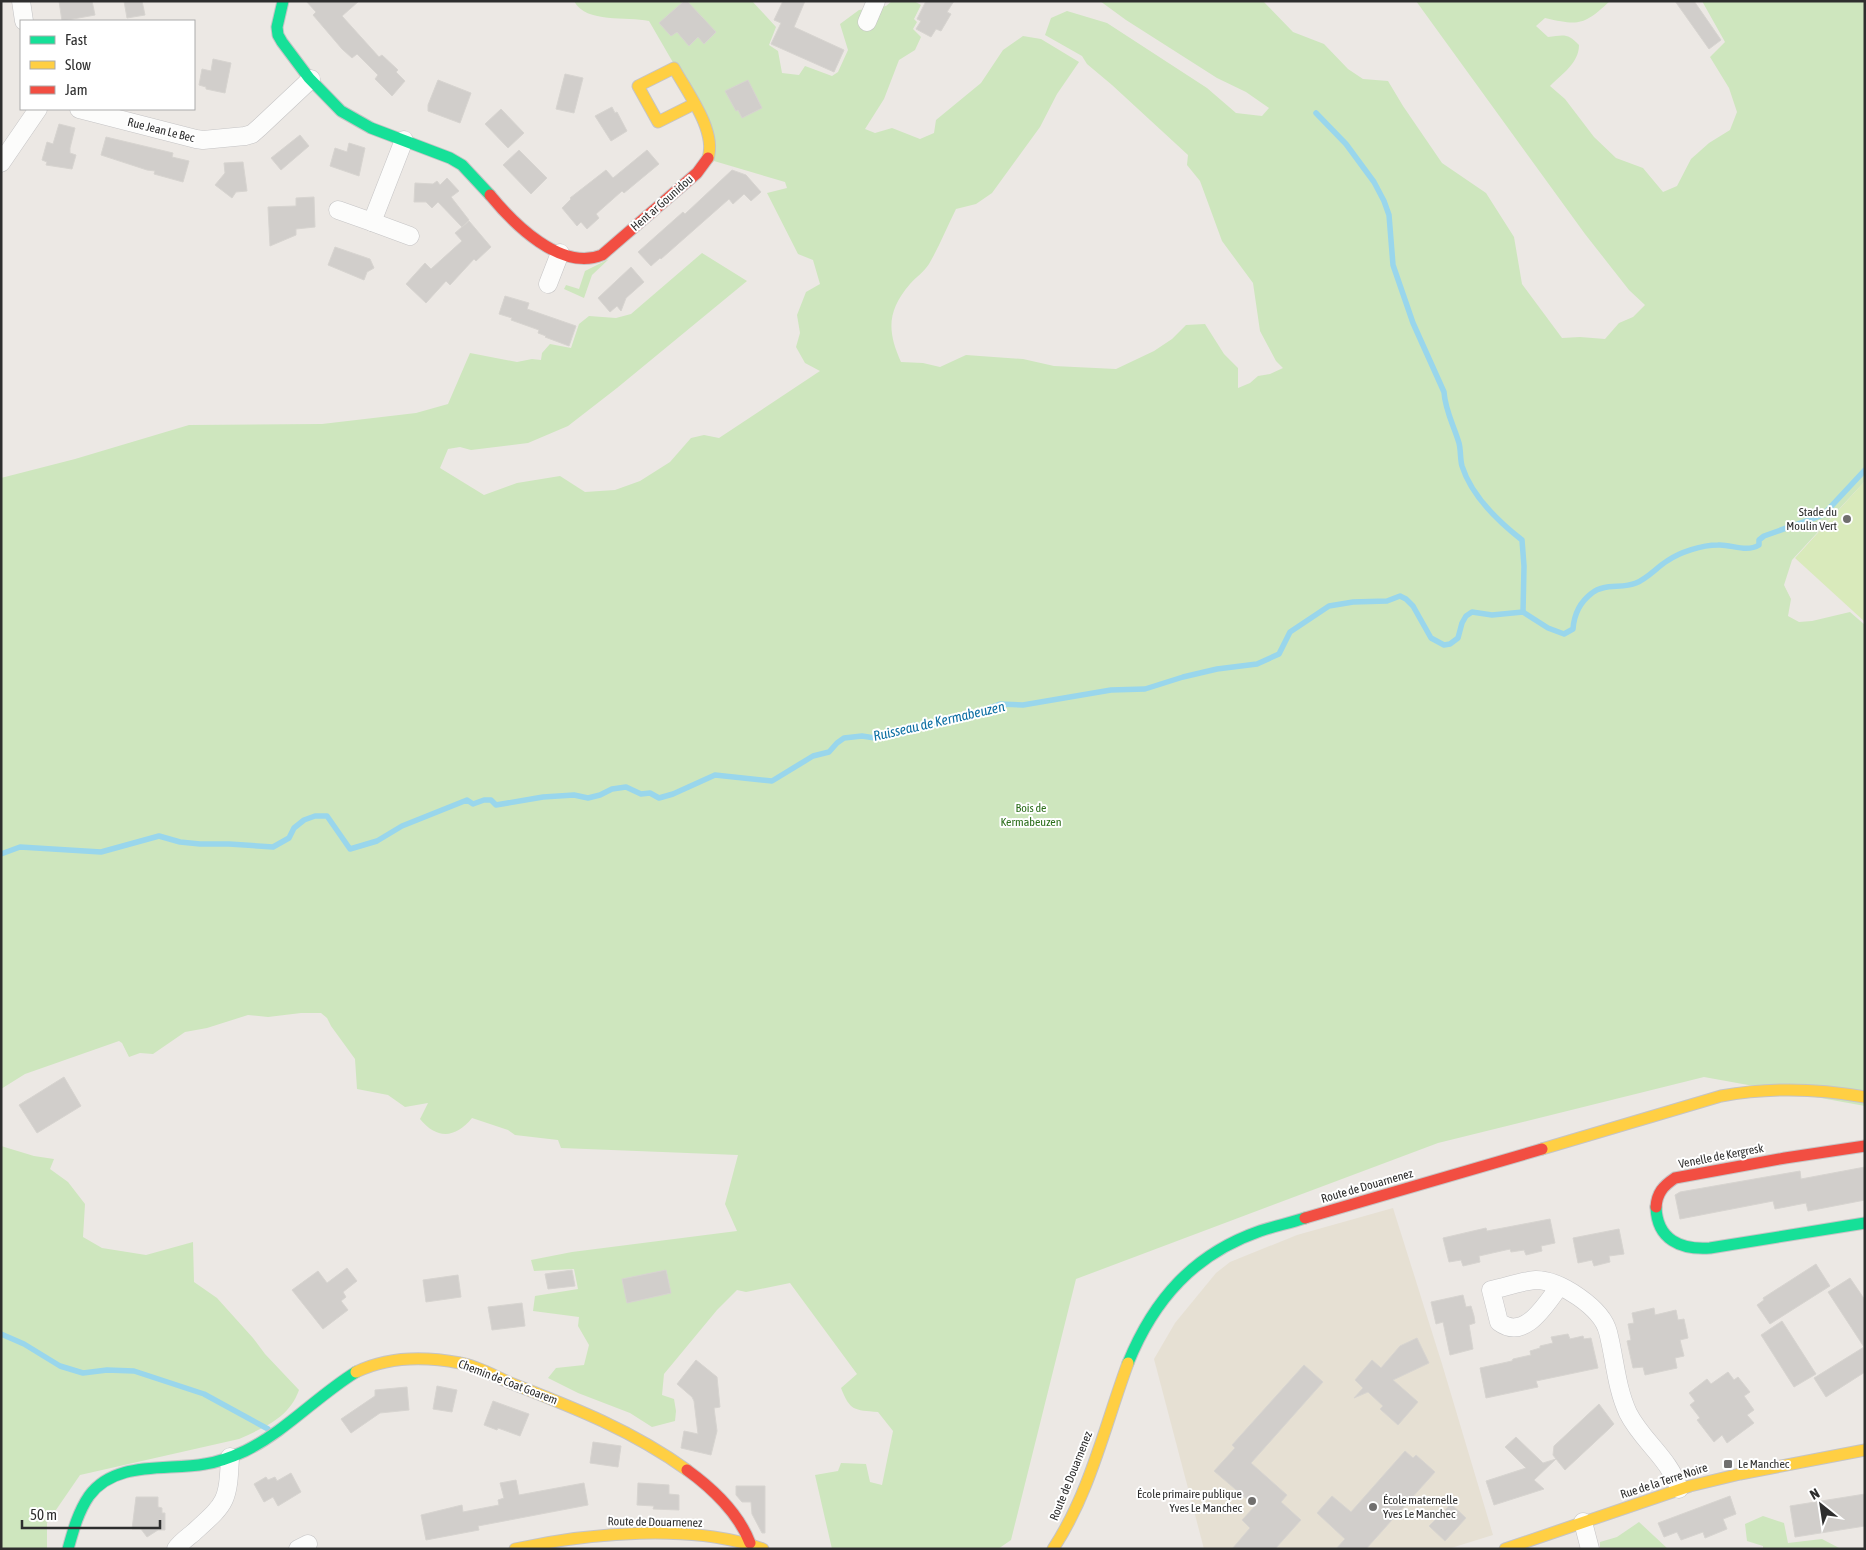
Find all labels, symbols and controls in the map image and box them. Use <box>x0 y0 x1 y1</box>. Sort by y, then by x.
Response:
legend <box>20 20 195 110</box>
text: Fast <box>65 31 87 48</box>
text: Slow <box>65 56 91 73</box>
text: Jam <box>65 81 88 98</box>
street label: Rue Jean Le Bec <box>126 115 196 145</box>
street label: Hent ar Gounidou <box>628 172 696 234</box>
place label: Stade du Moulin Vert <box>1786 505 1838 533</box>
marker: Stade du Moulin Vert <box>1841 513 1853 525</box>
water label: Ruisseau de Kermabeuzen <box>872 698 1007 744</box>
park label: Bois de Kermabeuzen <box>1000 801 1062 829</box>
street label: Venelle de Kergresk <box>1677 1141 1765 1171</box>
street label: Route de Douarnenez <box>1320 1166 1415 1206</box>
street label: Chemin de Coat Goarem <box>456 1357 560 1407</box>
street label: Route de Douarnenez <box>1047 1429 1095 1523</box>
place label: Le Manchec <box>1738 1457 1790 1471</box>
marker: Le Manchec <box>1722 1458 1734 1470</box>
street label: Rue de la Terre Noire <box>1619 1460 1709 1502</box>
north arrow <box>1796 1480 1846 1530</box>
text: N <box>1807 1485 1822 1503</box>
place label: École primaire publique Yves Le Manchec <box>1137 1487 1243 1515</box>
place label: École maternelle Yves Le Manchec <box>1383 1493 1458 1521</box>
marker: École primaire publique Yves Le Manchec <box>1246 1495 1258 1507</box>
scale bar <box>22 1498 160 1530</box>
marker: École maternelle Yves Le Manchec <box>1367 1501 1379 1513</box>
text: 50 m <box>30 1506 57 1523</box>
street label: Route de Douarnenez <box>607 1514 703 1530</box>

